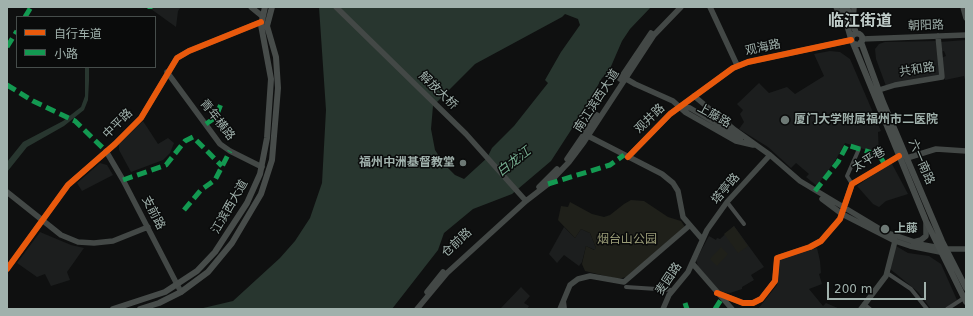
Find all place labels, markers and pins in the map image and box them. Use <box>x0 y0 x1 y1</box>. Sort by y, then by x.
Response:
place label: 厦门大学附属福州市二医院 <box>794 113 938 127</box>
marker: 厦门大学附属福州市二医院 <box>779 114 791 126</box>
place label: 福州中洲基督教堂 <box>359 156 455 170</box>
marker: 福州中洲基督教堂 <box>458 158 468 168</box>
place label: 上藤 <box>894 222 918 236</box>
marker: 上藤 <box>879 223 891 235</box>

